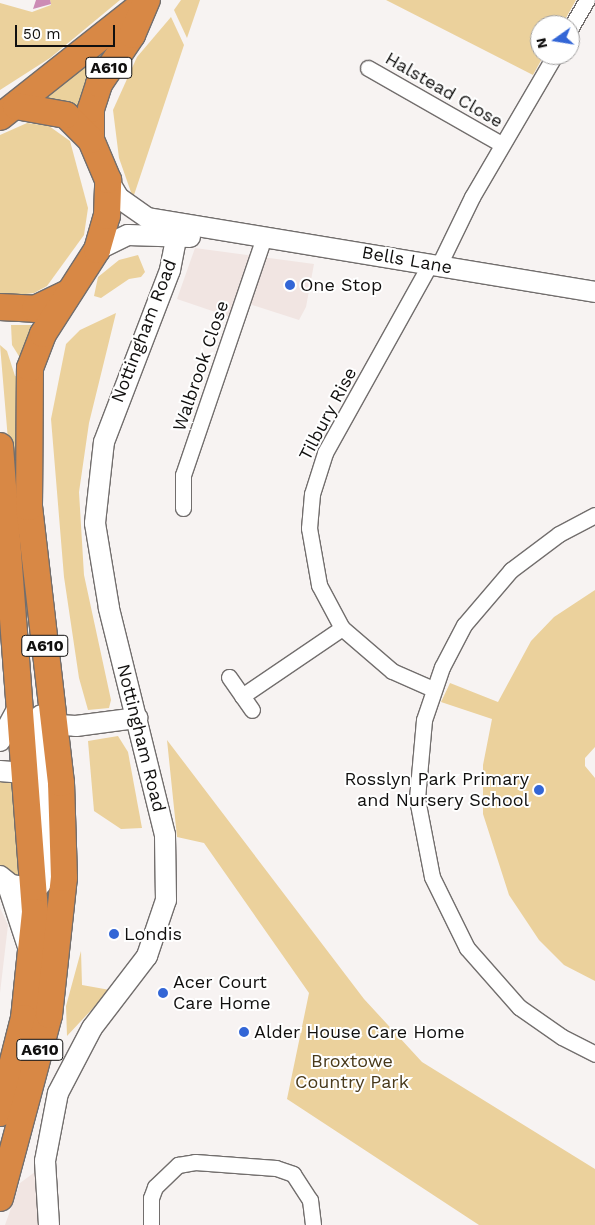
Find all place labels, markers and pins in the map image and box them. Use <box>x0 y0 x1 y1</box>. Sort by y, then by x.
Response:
place label: One Stop <box>300 274 382 296</box>
marker: One Stop <box>284 279 296 291</box>
place label: Rosslyn Park Primary and Nursery School <box>344 769 529 812</box>
marker: Rosslyn Park Primary and Nursery School <box>533 784 545 796</box>
place label: Londis <box>124 923 182 945</box>
marker: Londis <box>108 928 120 940</box>
place label: Acer Court Care Home <box>173 972 271 1014</box>
marker: Acer Court Care Home <box>157 987 169 999</box>
place label: Alder House Care Home <box>254 1021 465 1043</box>
marker: Alder House Care Home <box>238 1026 250 1038</box>

